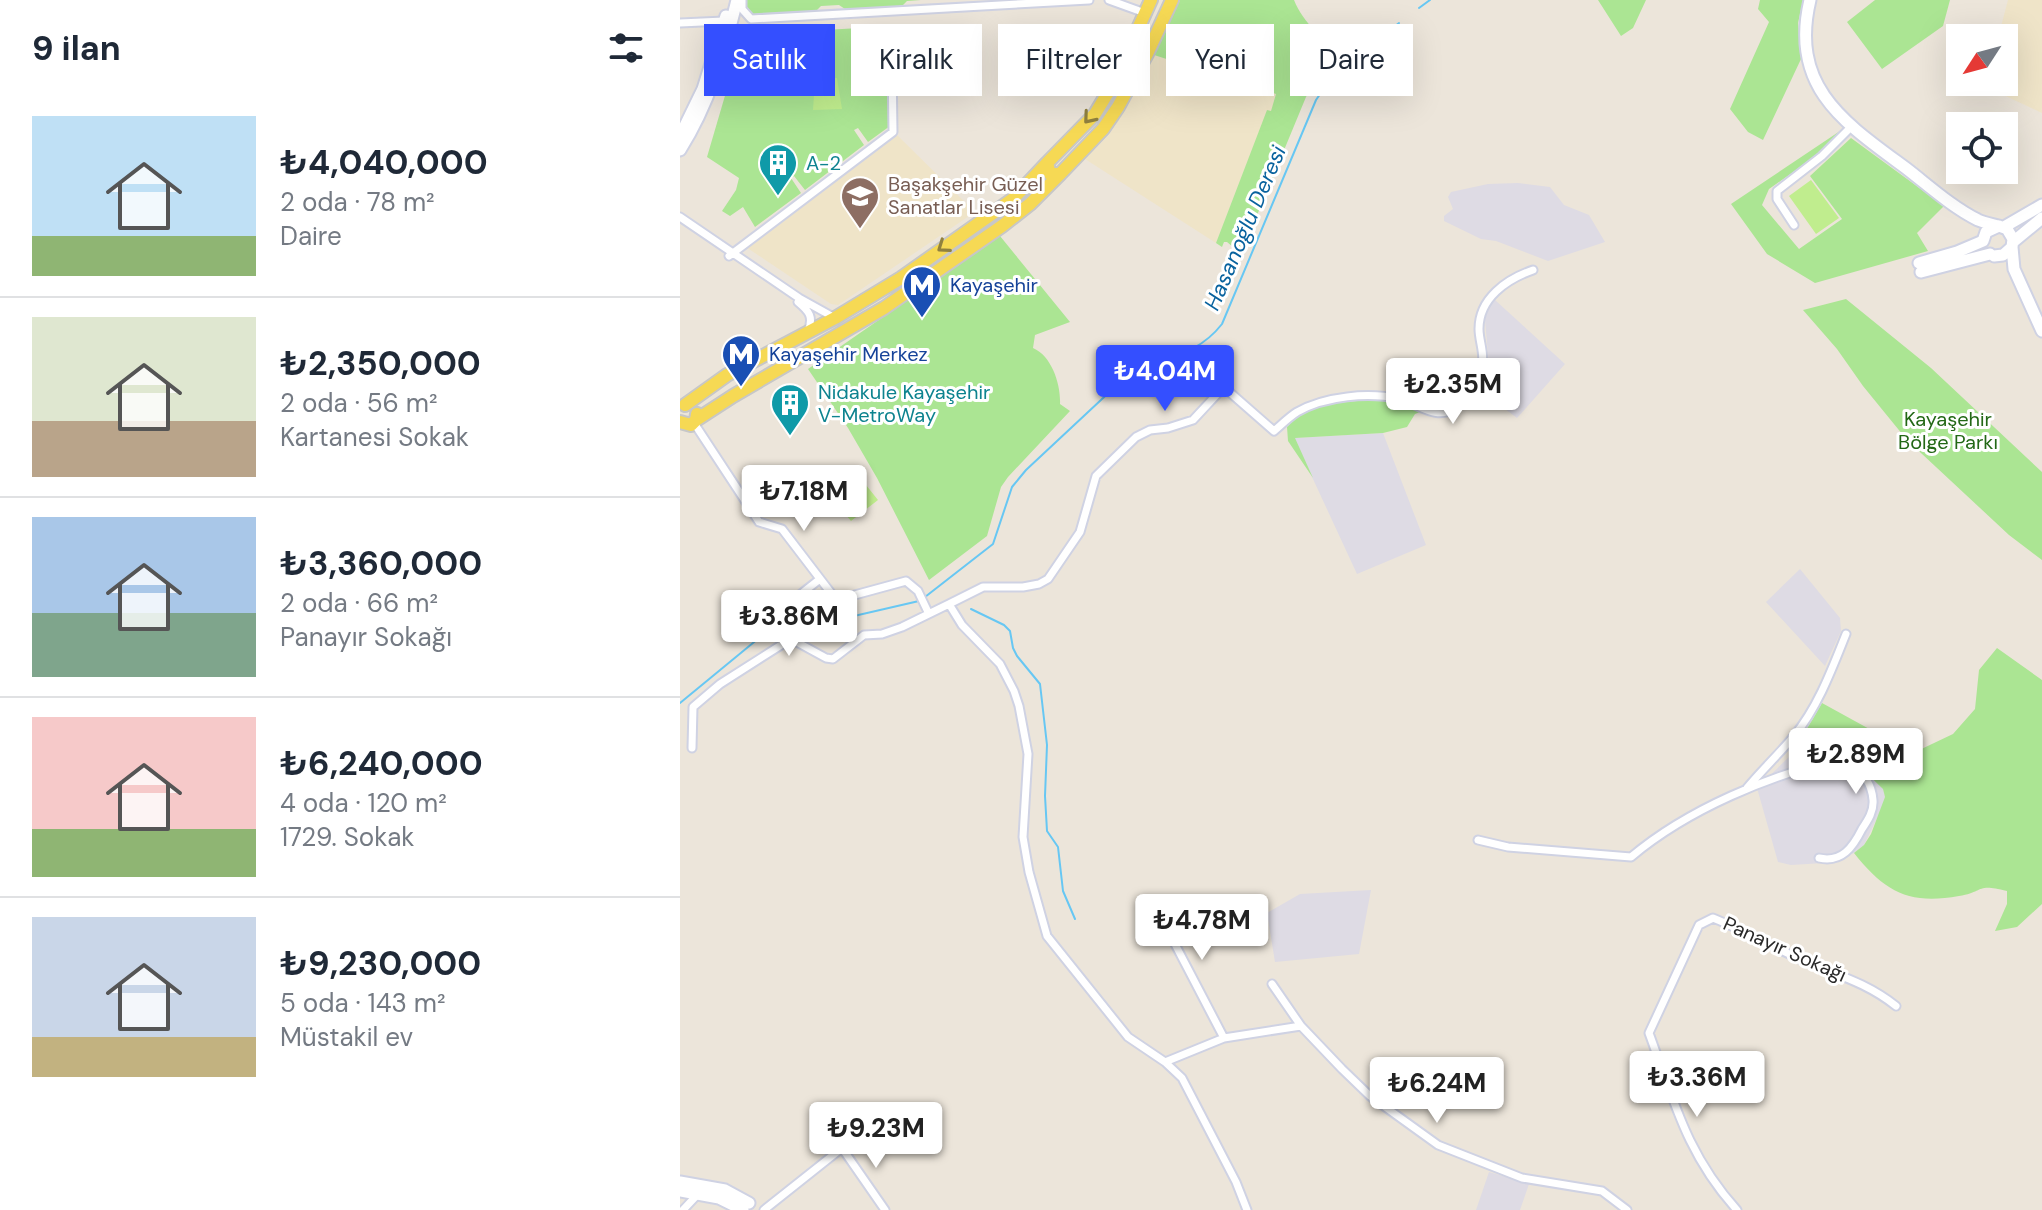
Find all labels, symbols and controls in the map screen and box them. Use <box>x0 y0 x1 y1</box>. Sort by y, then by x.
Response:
chip: Satılık <box>704 24 835 96</box>
chip: Kiralık <box>851 24 982 96</box>
chip: Filtreler <box>998 24 1150 96</box>
chip: Yeni <box>1166 24 1274 96</box>
chip: Daire <box>1290 24 1413 96</box>
north arrow <box>1946 24 2018 96</box>
map controls <box>1946 24 2018 184</box>
text: 9 ilan <box>32 26 121 71</box>
icon: filters <box>604 26 648 70</box>
one-way arrow <box>1084 109 1099 124</box>
button: locate <box>1946 112 2018 184</box>
text: ₺4,040,000 <box>280 140 488 185</box>
water label: Hasanoğlu Deresi <box>1197 141 1293 315</box>
building icon: A-2 <box>757 142 799 197</box>
icon: home <box>96 148 192 244</box>
place label: A-2 <box>806 150 841 176</box>
place label: Başakşehir Güzel Sanatlar Lisesi <box>888 171 1043 220</box>
school or university icon: Başakşehir Güzel Sanatlar Lisesi <box>839 175 881 230</box>
text: 2 oda · 78 m² <box>280 185 435 219</box>
text: Daire <box>280 219 342 253</box>
one-way arrow <box>938 237 952 252</box>
metro station icon: Kayaşehir <box>901 264 943 319</box>
place label: Kayaşehir <box>950 272 1038 298</box>
metro station icon: Kayaşehir Merkez <box>720 333 762 388</box>
text: ₺2,350,000 <box>280 341 481 386</box>
place label: Kayaşehir Merkez <box>769 341 928 367</box>
pin: ₺4.04M <box>1100 345 1230 413</box>
icon: home <box>96 349 192 445</box>
text: ₺4.04M <box>1114 354 1216 388</box>
pin: ₺2.35M <box>1388 358 1518 426</box>
text: ₺2.35M <box>1404 367 1502 401</box>
place label: Nidakule Kayaşehir V-MetroWay <box>818 379 990 428</box>
building icon: Nidakule Kayaşehir V-MetroWay <box>769 382 811 437</box>
text: 2 oda · 56 m² <box>280 386 438 420</box>
park label: Kayaşehir Bölge Parkı <box>1898 406 1998 455</box>
text: Kartanesi Sokak <box>280 420 469 454</box>
pin: ₺7.18M <box>739 465 869 533</box>
text: ₺7.18M <box>760 474 848 508</box>
text: ₺3,360,000 <box>280 541 482 586</box>
icon: home <box>96 549 192 645</box>
text: 2 oda · 66 m² <box>280 586 438 620</box>
pin: ₺3.86M <box>724 590 854 658</box>
text: ₺3.86M <box>739 599 839 633</box>
text: Panayır Sokağı <box>280 620 452 654</box>
pin: ₺2.89M <box>1791 728 1921 796</box>
text: ₺2.89M <box>1807 737 1905 771</box>
text: ₺6,240,000 <box>280 741 483 786</box>
icon: home <box>96 749 192 845</box>
text: 4 oda · 120 m² <box>280 786 447 820</box>
text: 1729. Sokak <box>280 820 414 854</box>
pin: ₺4.78M <box>1137 894 1267 962</box>
text: ₺4.78M <box>1153 903 1251 937</box>
street label: Panayır Sokağı <box>1719 910 1851 988</box>
text: ₺9,230,000 <box>280 941 481 986</box>
icon: home <box>96 949 192 1045</box>
text: 5 oda · 143 m² <box>280 986 446 1020</box>
text: Müstakil ev <box>280 1020 413 1054</box>
pin: ₺3.36M <box>1632 1051 1762 1119</box>
pin: ₺6.24M <box>1372 1057 1502 1125</box>
text: ₺3.36M <box>1648 1060 1746 1094</box>
text: ₺6.24M <box>1388 1066 1486 1100</box>
pin: ₺9.23M <box>811 1102 941 1170</box>
text: ₺9.23M <box>827 1111 925 1145</box>

